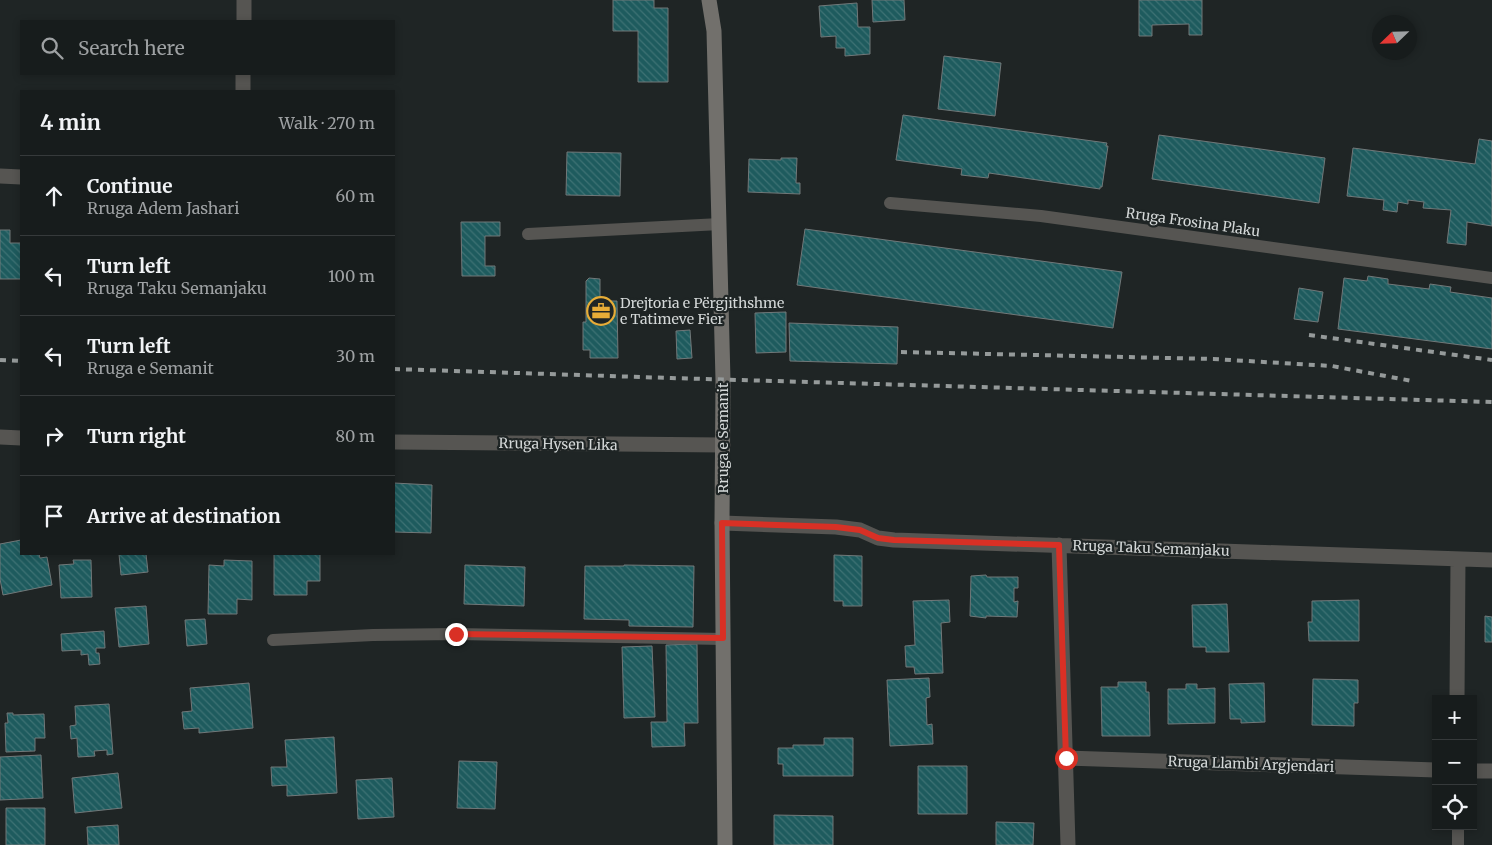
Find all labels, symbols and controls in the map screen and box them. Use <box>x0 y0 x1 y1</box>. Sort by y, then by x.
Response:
north arrow <box>1372 15 1417 60</box>
search box <box>20 20 395 75</box>
icon: search <box>38 34 66 62</box>
text: Search here <box>78 36 185 60</box>
text: 4 min <box>40 109 101 136</box>
text: Walk · 270 m <box>279 113 375 133</box>
text: Continue <box>87 174 173 198</box>
icon: ahead <box>40 182 68 210</box>
text: 60 m <box>335 186 375 206</box>
text: Rruga Adem Jashari <box>87 198 239 218</box>
street label: Rruga Frosina Plaku <box>1124 204 1262 240</box>
text: Turn left <box>87 254 171 278</box>
icon: left <box>40 262 68 290</box>
text: 100 m <box>328 266 375 286</box>
text: Rruga Taku Semanjaku <box>87 278 267 298</box>
place label: Drejtoria e Përgjithshme e Tatimeve Fier <box>620 294 784 328</box>
office icon: Drejtoria e Përgjithshme e Tatimeve Fier <box>586 296 616 326</box>
text: Turn left <box>87 334 171 358</box>
icon: left <box>40 342 68 370</box>
text: 30 m <box>336 346 375 366</box>
text: Rruga e Semanit <box>87 358 214 378</box>
street label: Rruga e Semanit <box>714 382 732 493</box>
icon: right <box>40 422 68 450</box>
text: Turn right <box>87 424 186 448</box>
text: 80 m <box>336 426 375 446</box>
street label: Rruga Hysen Lika <box>498 434 618 454</box>
icon: arrive <box>40 502 68 530</box>
text: Arrive at destination <box>87 504 281 528</box>
street label: Rruga Taku Semanjaku <box>1072 536 1230 560</box>
route end <box>445 623 468 646</box>
map controls <box>1432 695 1477 830</box>
button: + <box>1432 695 1477 740</box>
button: − <box>1432 740 1477 785</box>
route start <box>1055 747 1078 770</box>
street label: Rruga Llambi Argjendari <box>1167 752 1335 776</box>
button: locate <box>1432 785 1477 830</box>

